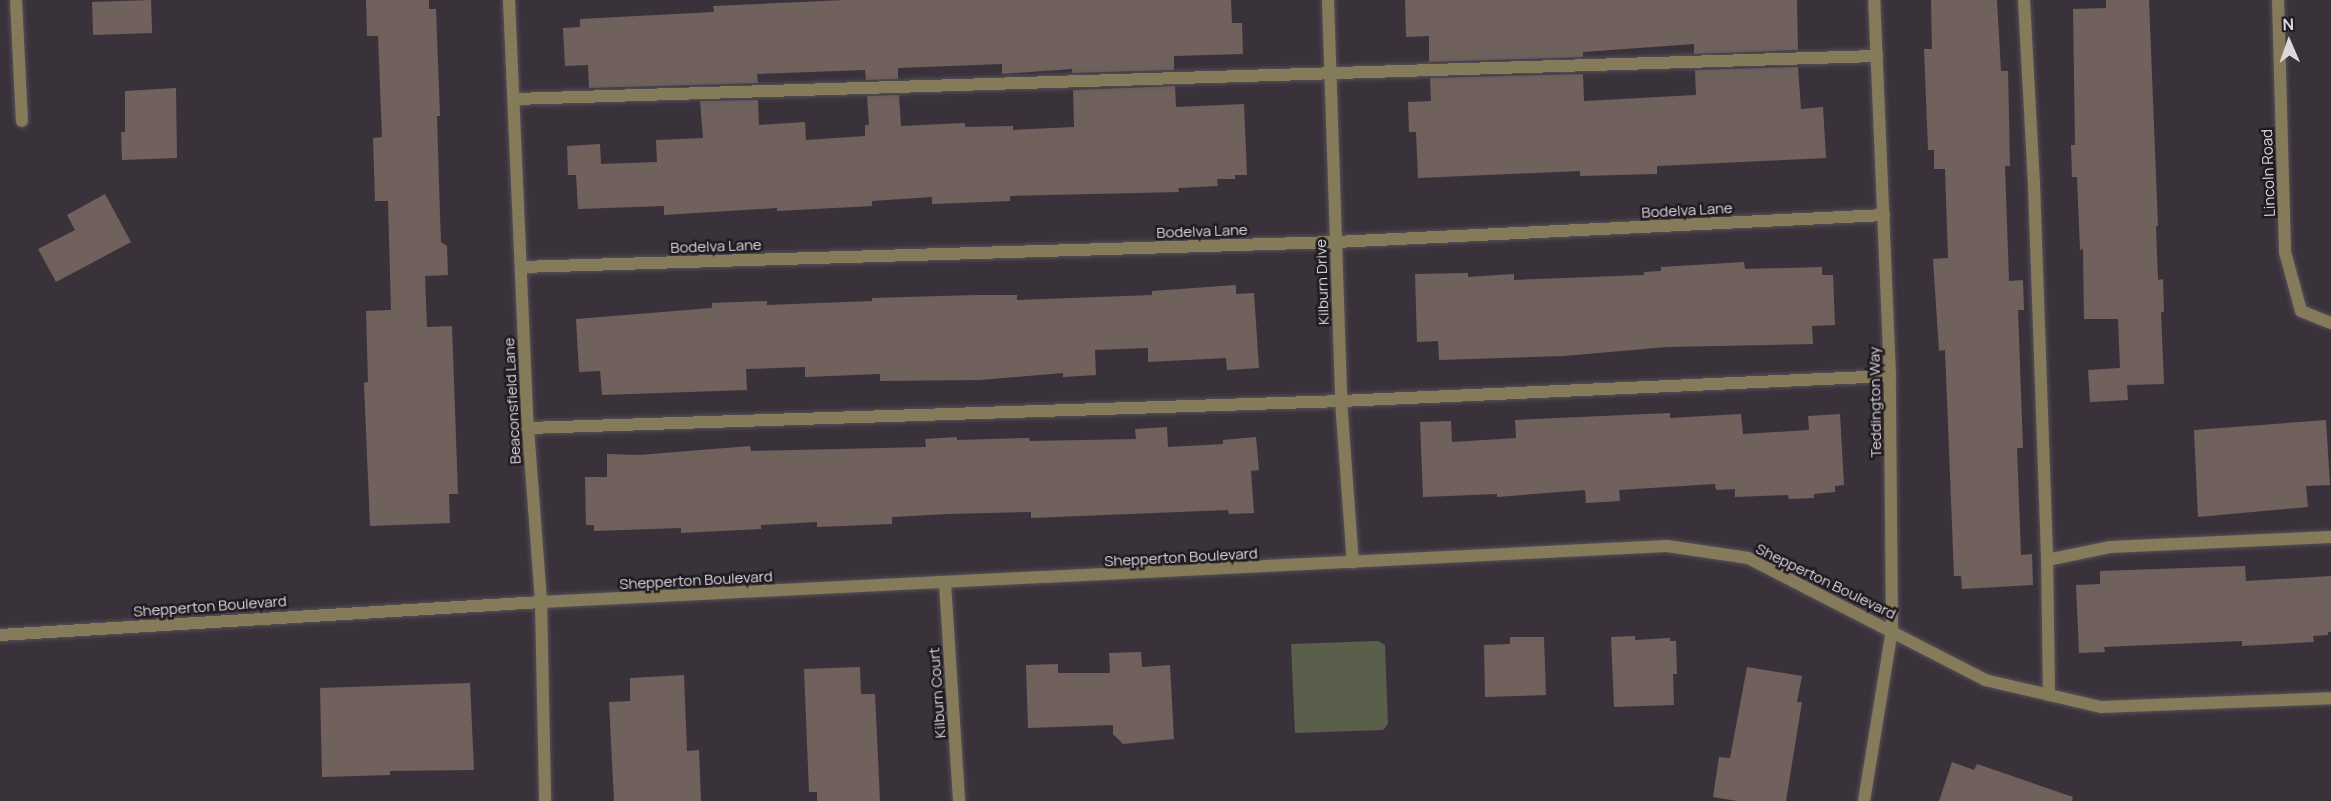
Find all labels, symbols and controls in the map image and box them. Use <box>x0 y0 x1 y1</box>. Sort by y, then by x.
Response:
north arrow <box>2259 12 2319 72</box>
text: N <box>2282 13 2295 35</box>
street label: Lincoln Road <box>2257 129 2279 217</box>
street label: Bodelva Lane <box>1641 199 1733 221</box>
street label: Bodelva Lane <box>1156 220 1248 242</box>
street label: Bodelva Lane <box>670 235 762 257</box>
street label: Kilburn Drive <box>1312 239 1332 325</box>
street label: Beaconsfield Lane <box>500 337 524 465</box>
street label: Teddington Way <box>1865 346 1885 458</box>
street label: Shepperton Boulevard <box>1753 539 1899 623</box>
street label: Shepperton Boulevard <box>1104 544 1258 570</box>
street label: Shepperton Boulevard <box>619 567 773 593</box>
street label: Shepperton Boulevard <box>133 592 287 620</box>
street label: Kilburn Court <box>925 647 949 739</box>

